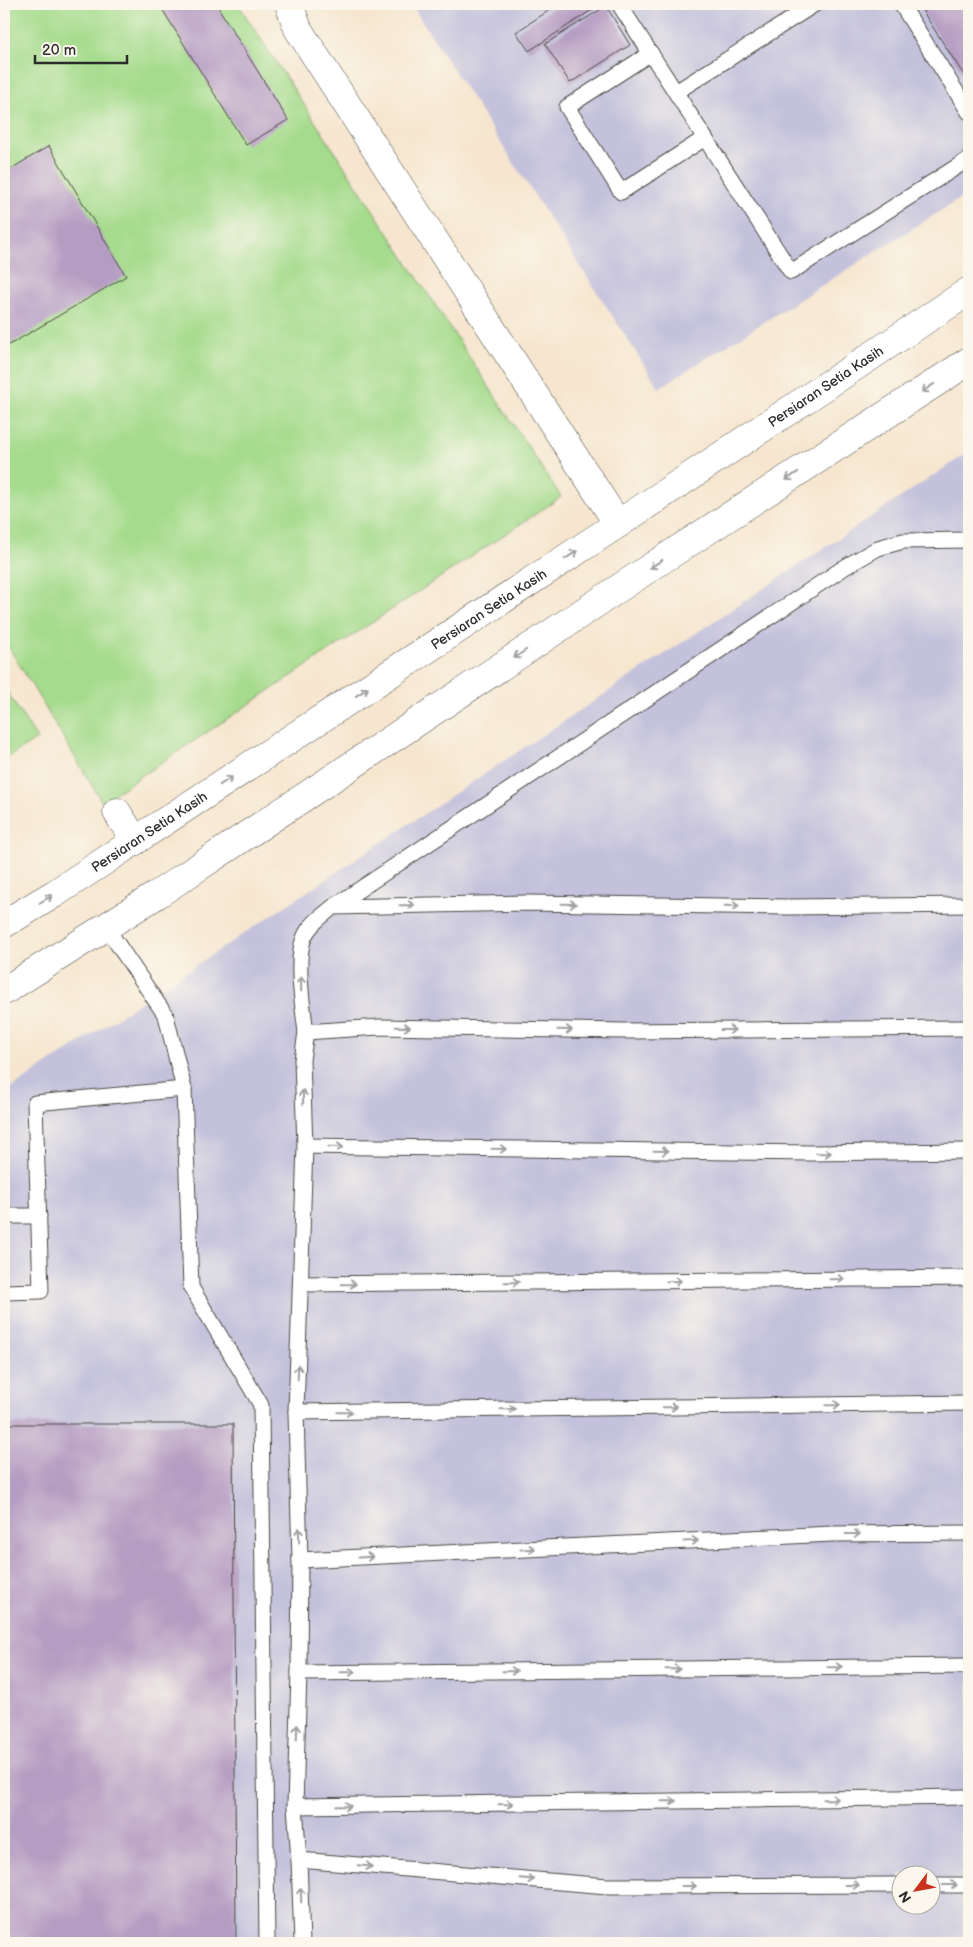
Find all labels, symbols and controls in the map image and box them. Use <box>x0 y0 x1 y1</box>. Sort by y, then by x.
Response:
scale bar <box>35 32 128 64</box>
text: 20 m <box>42 41 76 60</box>
street label: Persiaran Setia Kasih <box>765 342 887 431</box>
one-way arrow <box>922 383 936 393</box>
one-way arrow <box>785 471 799 481</box>
one-way arrow <box>563 550 577 560</box>
one-way arrow <box>649 560 663 570</box>
street label: Persiaran Setia Kasih <box>428 565 550 653</box>
one-way arrow <box>513 649 527 659</box>
one-way arrow <box>354 687 368 697</box>
one-way arrow <box>218 776 232 786</box>
street label: Persiaran Setia Kasih <box>88 788 211 876</box>
one-way arrow <box>38 893 52 903</box>
one-way arrow <box>560 899 577 909</box>
one-way arrow <box>398 901 414 910</box>
one-way arrow <box>723 901 739 911</box>
one-way arrow <box>297 976 306 992</box>
one-way arrow <box>394 1022 411 1032</box>
one-way arrow <box>557 1025 573 1035</box>
one-way arrow <box>719 1025 735 1035</box>
one-way arrow <box>299 1089 308 1105</box>
one-way arrow <box>328 1142 344 1152</box>
one-way arrow <box>490 1144 507 1154</box>
one-way arrow <box>653 1147 669 1156</box>
one-way arrow <box>816 1148 832 1158</box>
one-way arrow <box>828 1274 845 1284</box>
one-way arrow <box>666 1276 682 1286</box>
one-way arrow <box>504 1278 520 1287</box>
one-way arrow <box>341 1279 357 1289</box>
one-way arrow <box>293 1365 302 1381</box>
one-way arrow <box>824 1400 840 1410</box>
one-way arrow <box>662 1402 678 1412</box>
one-way arrow <box>499 1404 515 1414</box>
one-way arrow <box>337 1407 353 1416</box>
one-way arrow <box>295 1527 304 1543</box>
one-way arrow <box>844 1529 861 1539</box>
one-way arrow <box>682 1536 698 1545</box>
one-way arrow <box>520 1544 536 1553</box>
one-way arrow <box>358 1552 374 1561</box>
one-way arrow <box>827 1662 843 1672</box>
one-way arrow <box>664 1664 681 1674</box>
one-way arrow <box>502 1666 518 1676</box>
one-way arrow <box>340 1667 356 1677</box>
one-way arrow <box>293 1725 302 1741</box>
one-way arrow <box>822 1794 839 1804</box>
one-way arrow <box>660 1797 676 1806</box>
one-way arrow <box>498 1799 514 1808</box>
one-way arrow <box>335 1801 351 1810</box>
one-way arrow <box>357 1861 373 1870</box>
north arrow <box>890 1864 940 1914</box>
one-way arrow <box>519 1875 535 1884</box>
one-way arrow <box>844 1880 860 1890</box>
one-way arrow <box>942 1880 958 1890</box>
one-way arrow <box>681 1881 697 1891</box>
one-way arrow <box>296 1887 305 1903</box>
text: N <box>895 1888 915 1906</box>

